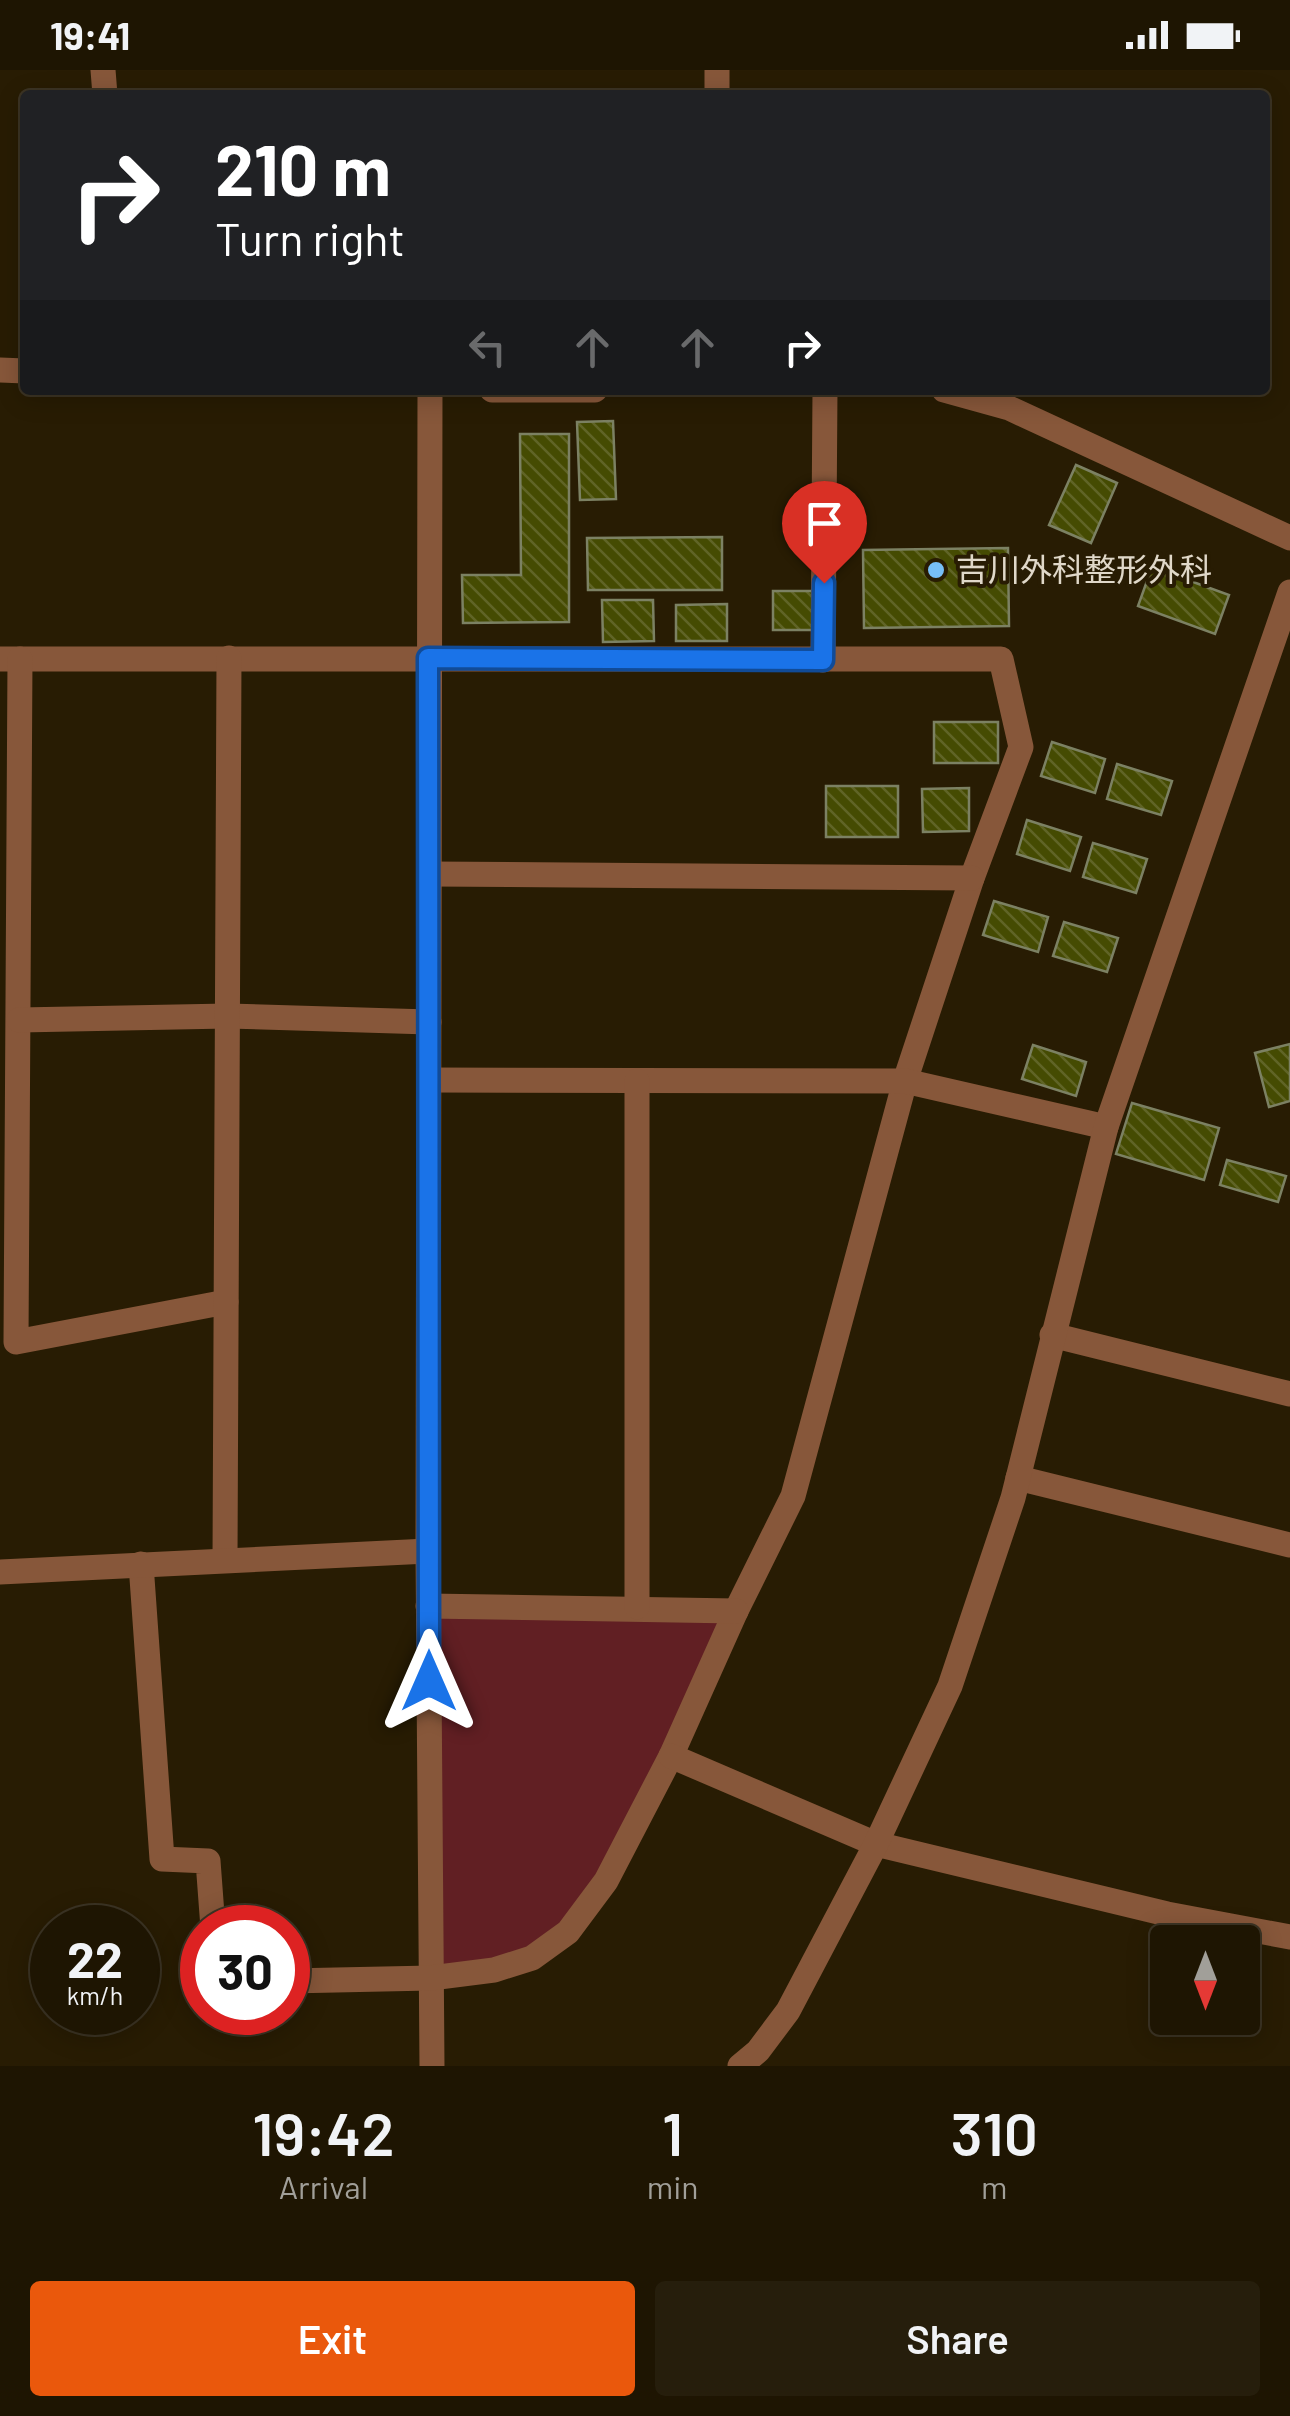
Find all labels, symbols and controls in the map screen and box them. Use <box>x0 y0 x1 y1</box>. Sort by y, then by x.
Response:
text: 19:41 <box>50 12 130 58</box>
text: 210 m <box>215 126 391 210</box>
icon: right <box>50 130 180 260</box>
text: Turn right <box>215 211 405 265</box>
icon: left <box>460 320 515 375</box>
icon: ahead <box>565 320 620 375</box>
icon: ahead <box>670 320 725 375</box>
icon: right <box>775 320 830 375</box>
pin <box>782 481 867 584</box>
icon: arrive <box>797 496 852 551</box>
place label: 吉川外科整形外科 <box>956 549 1212 587</box>
marker: 吉川外科整形外科 <box>925 559 947 581</box>
position arrow <box>377 1629 481 1733</box>
speed limit sign: 30 <box>180 1905 310 2035</box>
north arrow <box>1150 1925 1260 2035</box>
map controls <box>1150 1925 1260 2035</box>
text: 22 <box>67 1928 123 1988</box>
text: km/h <box>67 1980 123 2010</box>
text: 19:42 <box>252 2096 395 2168</box>
text: 1 <box>662 2096 683 2168</box>
text: 310 <box>951 2096 1038 2168</box>
text: Arrival <box>279 2167 368 2205</box>
text: min <box>647 2167 699 2205</box>
text: m <box>981 2167 1008 2205</box>
button: Exit <box>30 2281 635 2396</box>
button: Share <box>655 2281 1260 2396</box>

